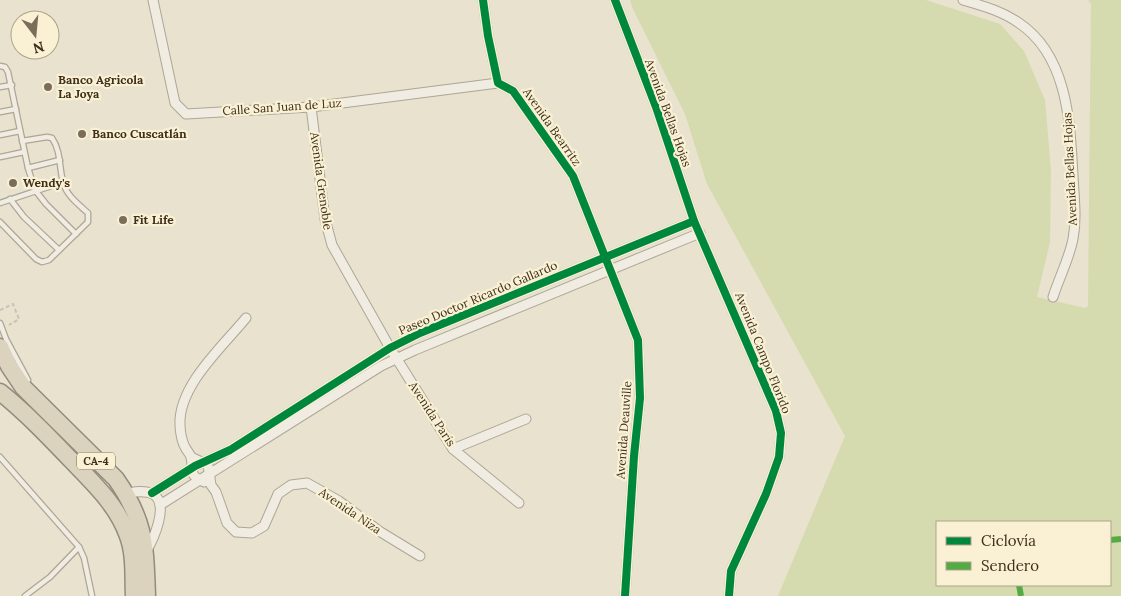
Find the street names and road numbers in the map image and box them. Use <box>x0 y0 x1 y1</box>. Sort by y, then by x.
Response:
street label: Avenida Bellas Hojas <box>642 56 695 169</box>
street label: Avenida Bearritz <box>519 84 585 169</box>
street label: Calle San Juan de Luz <box>222 95 342 118</box>
street label: Avenida Bellas Hojas <box>1059 112 1080 227</box>
street label: Avenida Grenoble <box>307 130 336 231</box>
street label: Paseo Doctor Ricardo Gallardo <box>396 257 560 338</box>
street label: Avenida Campo Florido <box>732 289 795 416</box>
street label: Avenida París <box>405 378 459 449</box>
street label: Avenida Deauville <box>613 380 634 480</box>
road number: CA-4 <box>77 452 115 470</box>
street label: Avenida Niza <box>315 484 384 537</box>

